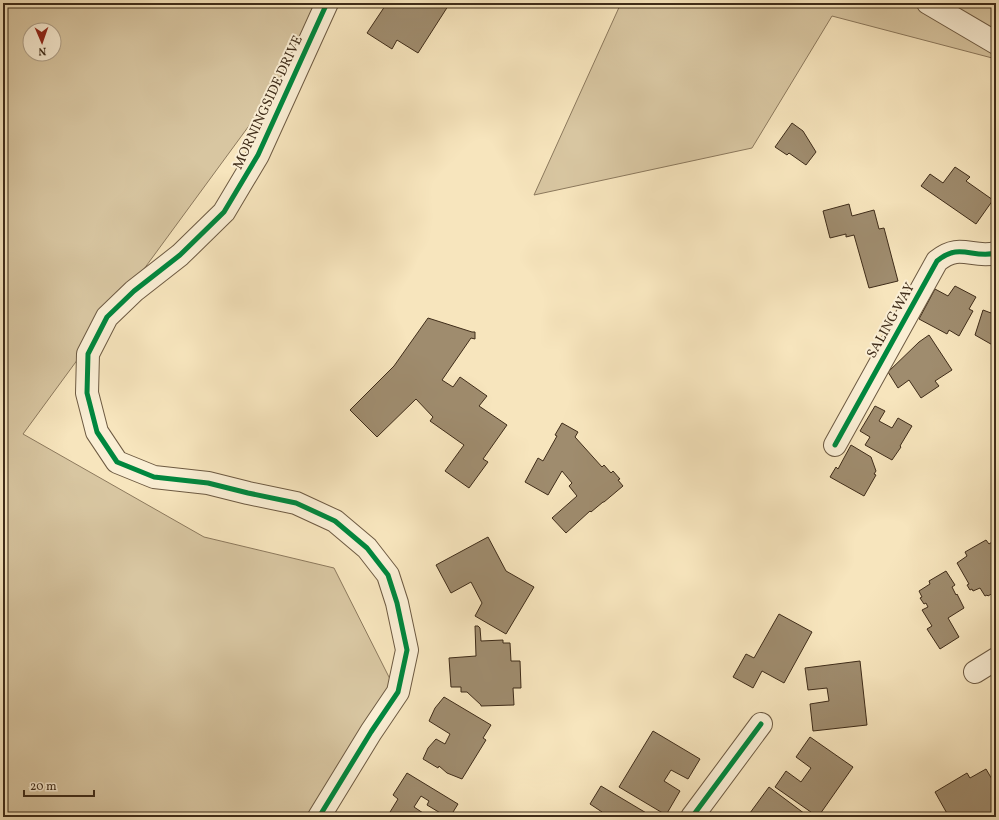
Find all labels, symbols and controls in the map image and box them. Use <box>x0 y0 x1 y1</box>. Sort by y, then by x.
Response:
north arrow <box>22 22 62 62</box>
street label: MORNINGSIDE DRIVE <box>229 33 308 173</box>
text: N <box>38 43 47 58</box>
street label: SALING WAY <box>863 279 920 362</box>
scale bar <box>24 772 94 798</box>
text: 20 m <box>30 779 57 795</box>

